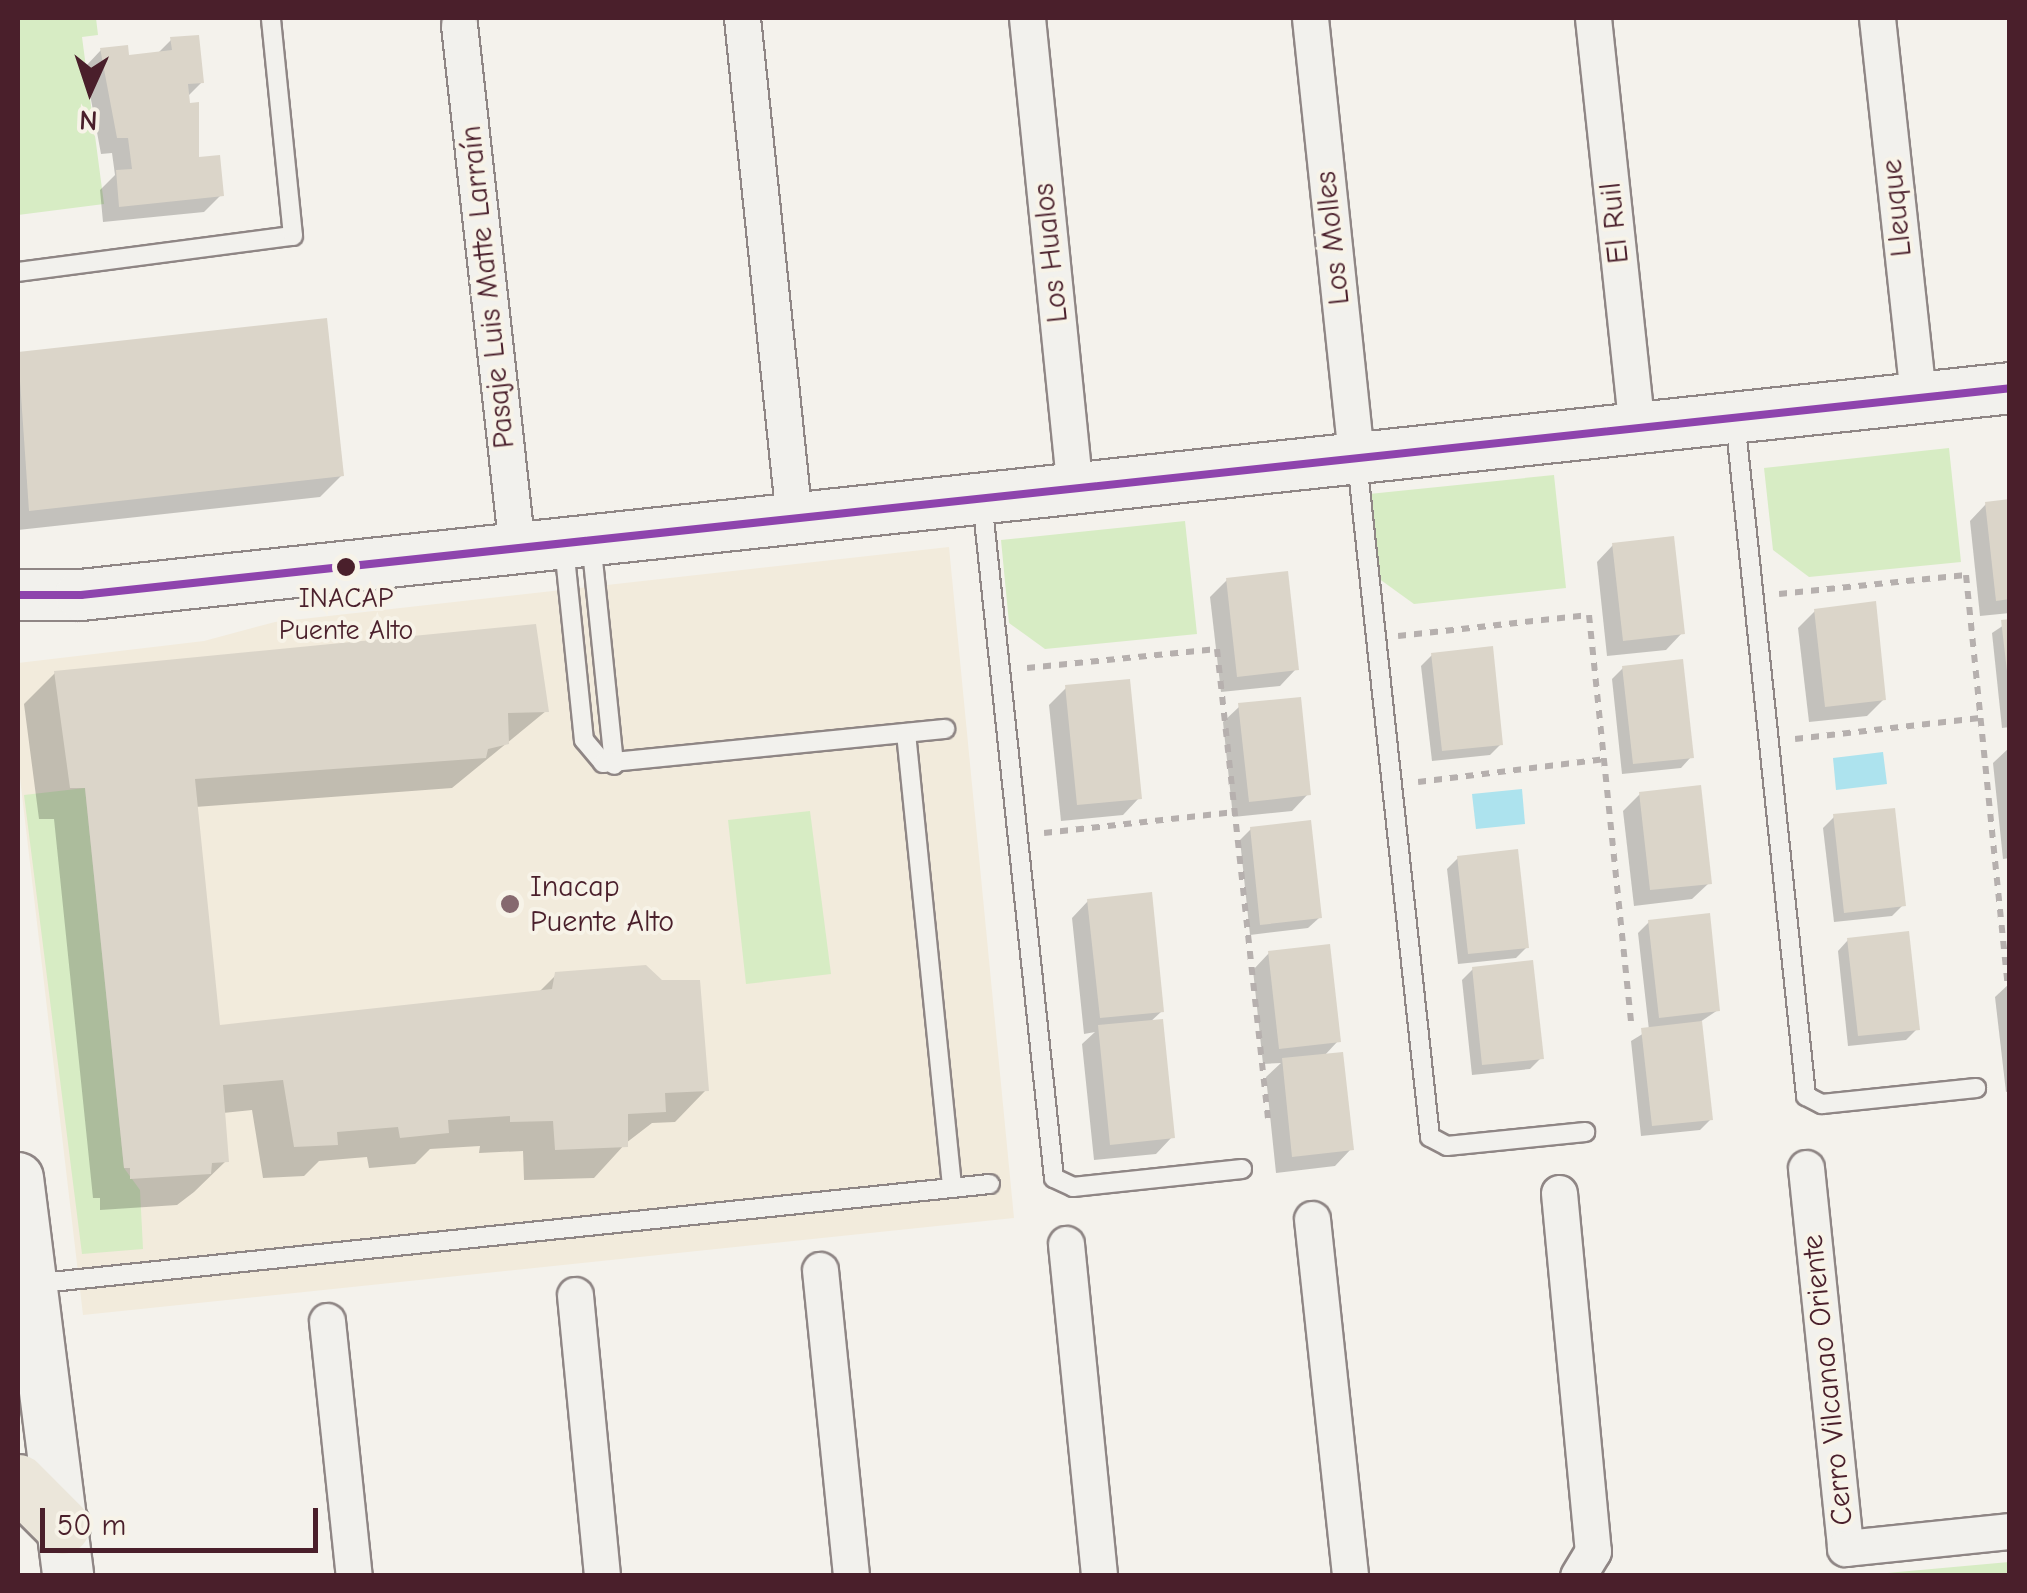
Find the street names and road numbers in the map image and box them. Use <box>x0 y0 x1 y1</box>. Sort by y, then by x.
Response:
street label: Pasaje Luis Matte Larraín <box>453 124 523 450</box>
street label: Lleuque <box>1874 158 1920 258</box>
street label: Los Molles <box>1308 169 1358 307</box>
street label: El Ruil <box>1593 181 1637 265</box>
street label: Los Hualos <box>1026 182 1076 324</box>
street label: Cerro Vilcanao Oriente <box>1795 1233 1861 1527</box>

